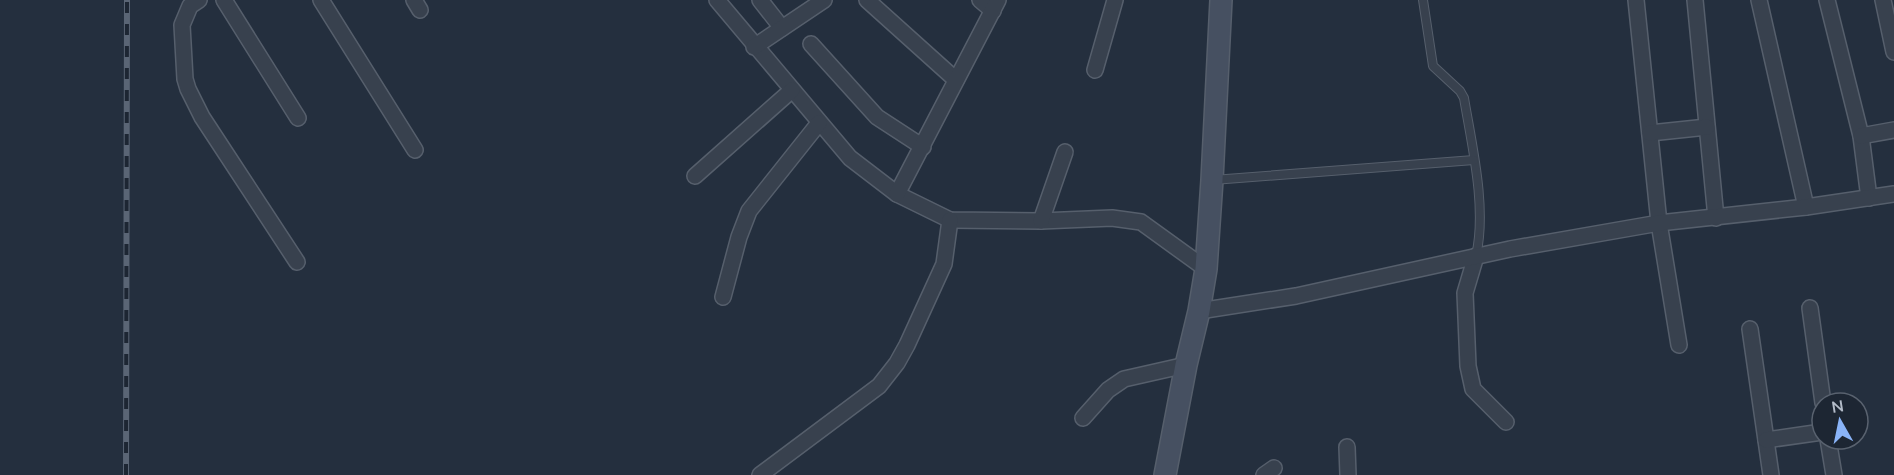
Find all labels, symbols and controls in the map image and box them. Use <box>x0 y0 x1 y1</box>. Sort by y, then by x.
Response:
north arrow <box>1810 391 1870 451</box>
text: N <box>1830 395 1845 417</box>

